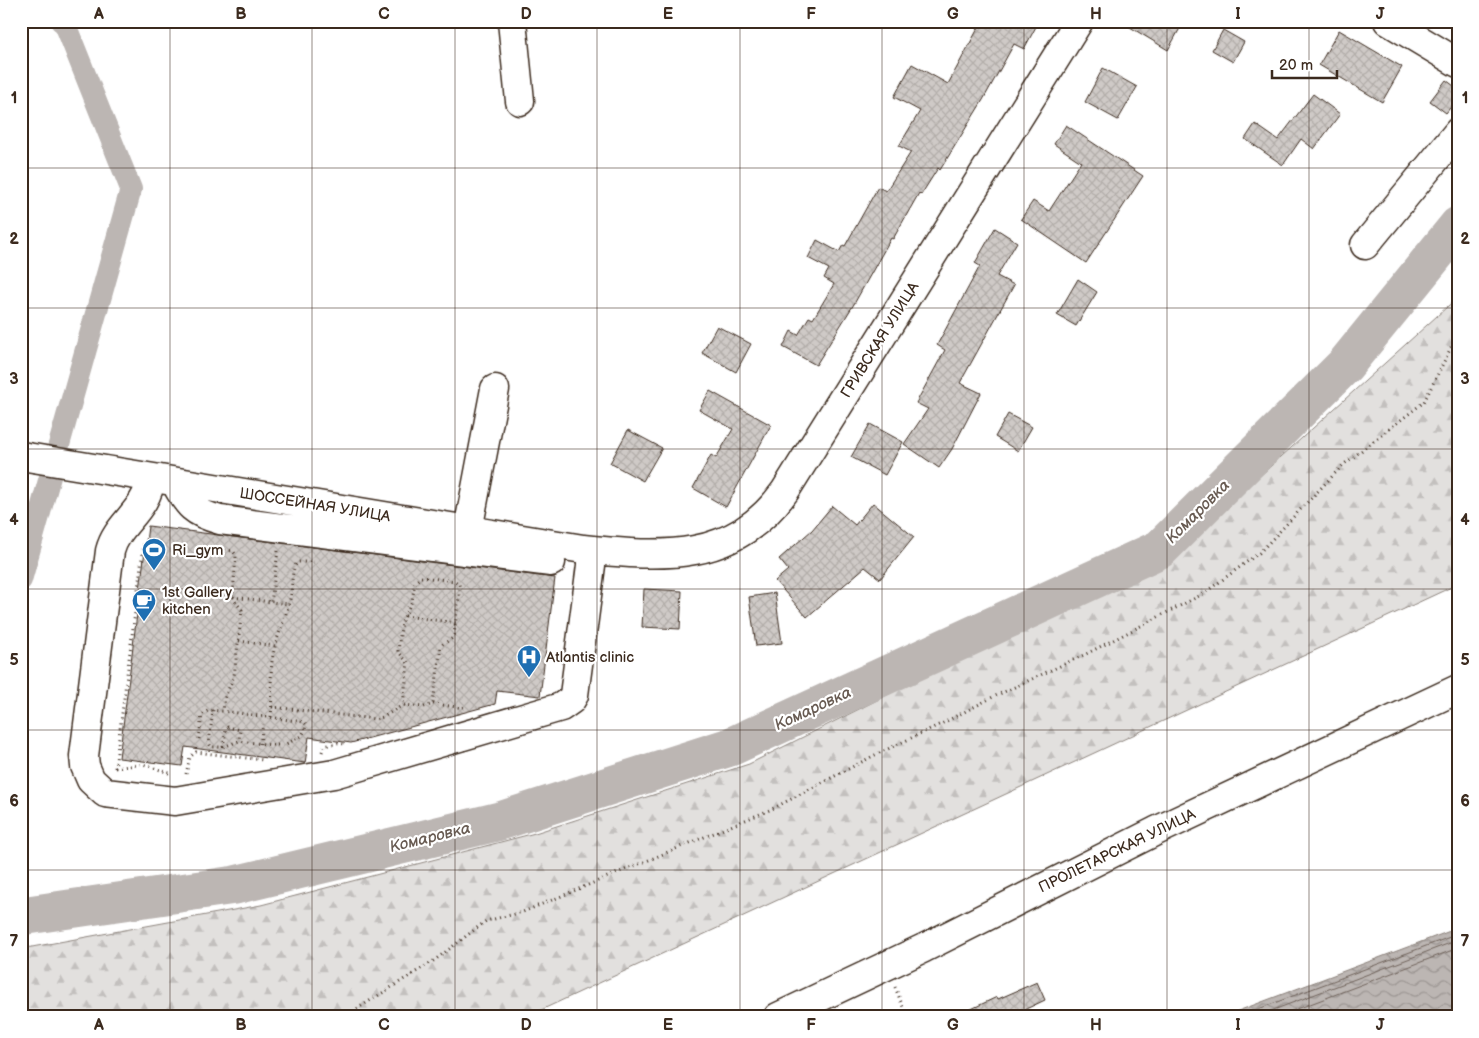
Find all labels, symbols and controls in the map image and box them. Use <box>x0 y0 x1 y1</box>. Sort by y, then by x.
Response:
text: A <box>93 5 104 24</box>
text: B <box>235 5 247 24</box>
text: C <box>378 5 390 24</box>
text: D <box>520 5 532 24</box>
text: E <box>663 5 673 24</box>
text: F <box>806 5 816 24</box>
text: G <box>947 5 959 24</box>
text: H <box>1090 5 1102 24</box>
text: I <box>1235 5 1241 24</box>
text: J <box>1376 5 1385 24</box>
scale bar <box>1272 48 1336 80</box>
text: 20 m <box>1279 56 1313 75</box>
text: 1 <box>11 89 17 108</box>
text: 1 <box>1462 89 1468 108</box>
text: 2 <box>9 230 19 249</box>
text: 2 <box>1460 230 1470 249</box>
street label: ГРИВСКАЯ УЛИЦА <box>837 278 924 401</box>
text: 3 <box>9 370 19 389</box>
text: 3 <box>1460 370 1470 389</box>
water label: Комаровка <box>1162 476 1234 548</box>
street label: ШОССЕЙНАЯ УЛИЦА <box>238 484 393 526</box>
text: 4 <box>9 511 19 530</box>
text: 4 <box>1460 511 1470 530</box>
sports icon: Ri_gym <box>141 537 167 571</box>
place label: Ri_gym <box>172 541 223 560</box>
place label: 1st Gallery kitchen <box>162 583 232 619</box>
cafe icon: 1st Gallery kitchen <box>131 588 157 622</box>
hospital icon: Atlantis clinic <box>516 644 542 678</box>
place label: Atlantis clinic <box>546 648 634 667</box>
text: 5 <box>9 651 19 670</box>
text: 5 <box>1460 651 1470 670</box>
water label: Комаровка <box>772 683 854 735</box>
text: 6 <box>9 792 19 811</box>
text: 6 <box>1460 792 1470 811</box>
street label: ПРОЛЕТАРСКАЯ УЛИЦА <box>1035 804 1199 897</box>
water label: Комаровка <box>388 819 472 857</box>
text: 7 <box>10 932 19 951</box>
text: 7 <box>1461 932 1470 951</box>
text: A <box>93 1016 104 1035</box>
text: B <box>235 1016 247 1035</box>
text: C <box>378 1016 390 1035</box>
text: D <box>520 1016 532 1035</box>
text: E <box>663 1016 673 1035</box>
text: F <box>806 1016 816 1035</box>
text: G <box>947 1016 959 1035</box>
text: H <box>1090 1016 1102 1035</box>
text: I <box>1235 1016 1241 1035</box>
text: J <box>1376 1016 1385 1035</box>

